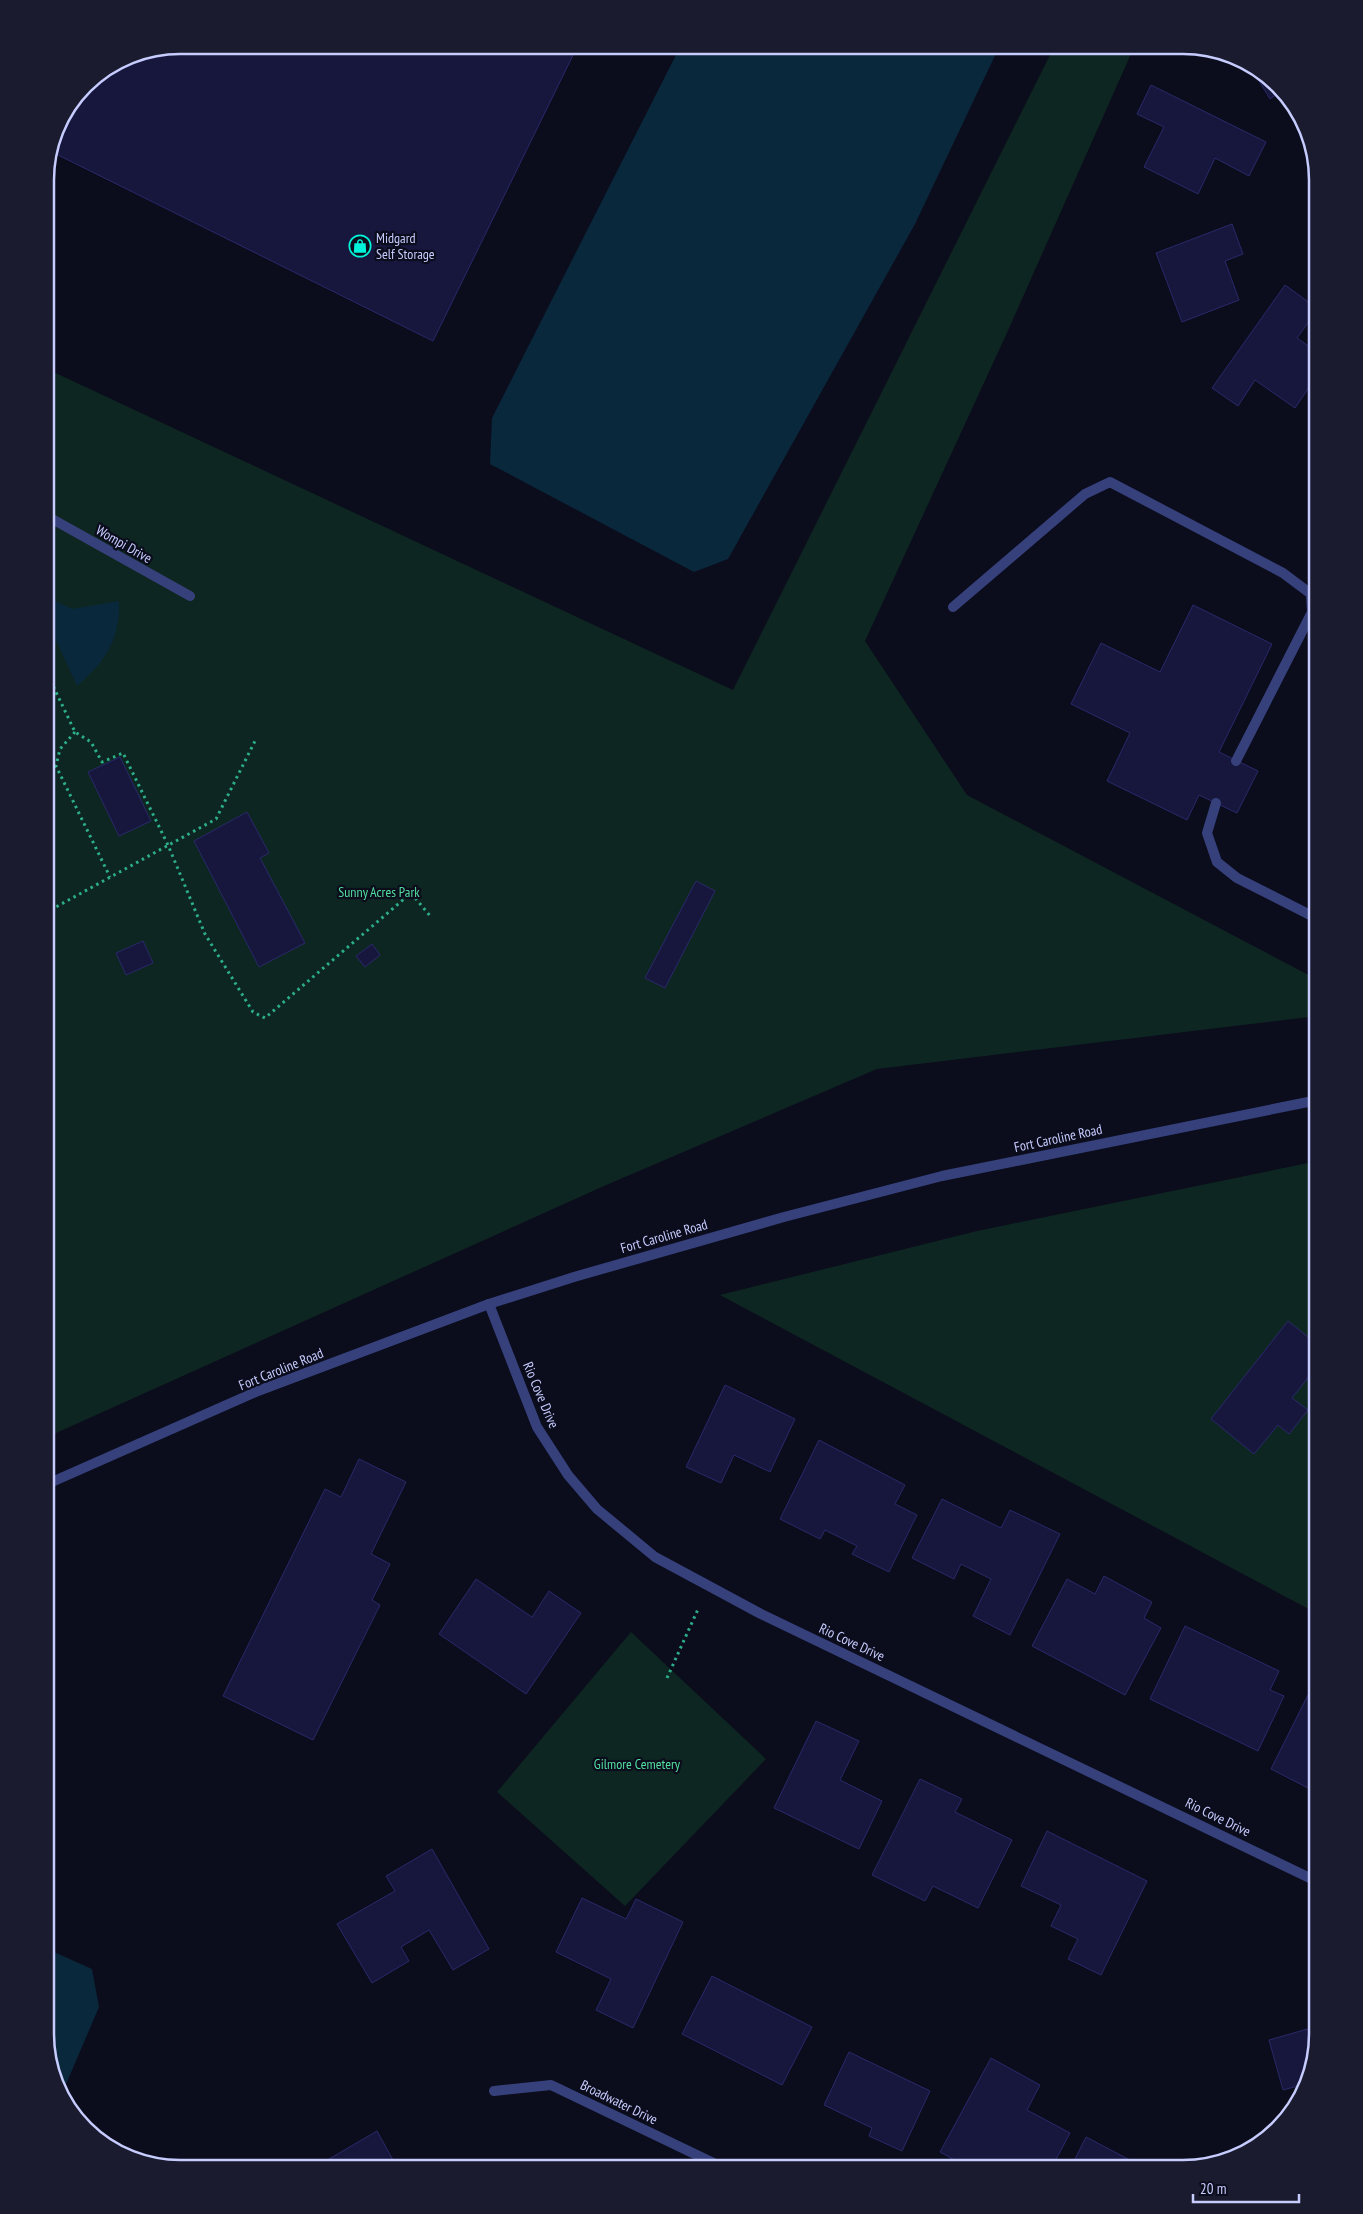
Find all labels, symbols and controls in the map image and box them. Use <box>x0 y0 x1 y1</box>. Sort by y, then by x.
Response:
place label: Midgard Self Storage <box>376 229 435 263</box>
shop icon: Midgard Self Storage <box>348 234 372 258</box>
street label: Wompi Drive <box>93 521 155 567</box>
park label: Sunny Acres Park <box>338 883 420 901</box>
street label: Fort Caroline Road <box>1012 1120 1104 1156</box>
street label: Fort Caroline Road <box>618 1215 710 1257</box>
street label: Fort Caroline Road <box>236 1344 326 1394</box>
street label: Rio Cove Drive <box>519 1359 563 1431</box>
street label: Rio Cove Drive <box>816 1619 888 1665</box>
park label: Gilmore Cemetery <box>594 1755 681 1773</box>
street label: Rio Cove Drive <box>1182 1793 1254 1841</box>
street label: Broadwater Drive <box>577 2076 661 2129</box>
scale bar <box>1193 2172 1299 2204</box>
text: 20 m <box>1200 2179 1226 2198</box>

